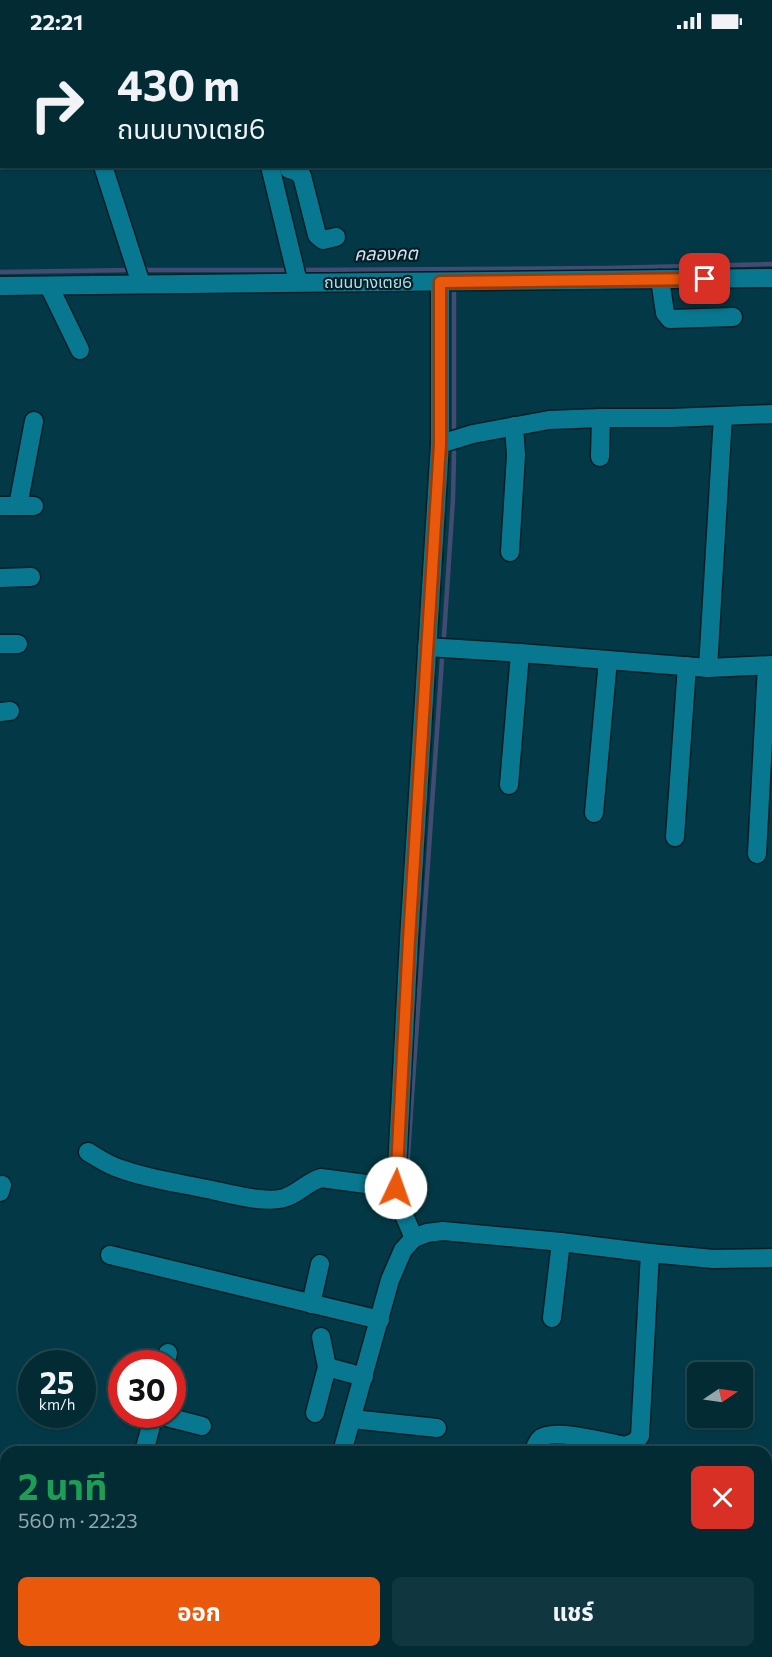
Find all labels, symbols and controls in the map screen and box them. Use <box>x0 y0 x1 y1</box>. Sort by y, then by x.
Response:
text: 22:21 <box>30 8 83 35</box>
text: 430 m <box>117 58 240 110</box>
icon: right <box>18 66 96 144</box>
text: ถนนบางเตย6 <box>117 112 265 145</box>
water label: คลองคต <box>354 241 420 265</box>
pin <box>679 253 730 304</box>
icon: arrive <box>688 262 721 295</box>
street label: ถนนบางเตย6 <box>324 272 412 291</box>
position arrow <box>364 1156 428 1220</box>
speed limit sign: 30 <box>108 1350 186 1428</box>
north arrow <box>687 1362 753 1428</box>
map controls <box>687 1362 753 1428</box>
text: 25 <box>40 1363 74 1400</box>
text: km/h <box>39 1395 75 1413</box>
text: 2 นาที <box>18 1463 107 1507</box>
button: close <box>691 1466 754 1529</box>
text: 560 m · 22:23 <box>18 1508 138 1532</box>
button: ออก <box>18 1577 380 1646</box>
button: แชร์ <box>392 1577 754 1646</box>

